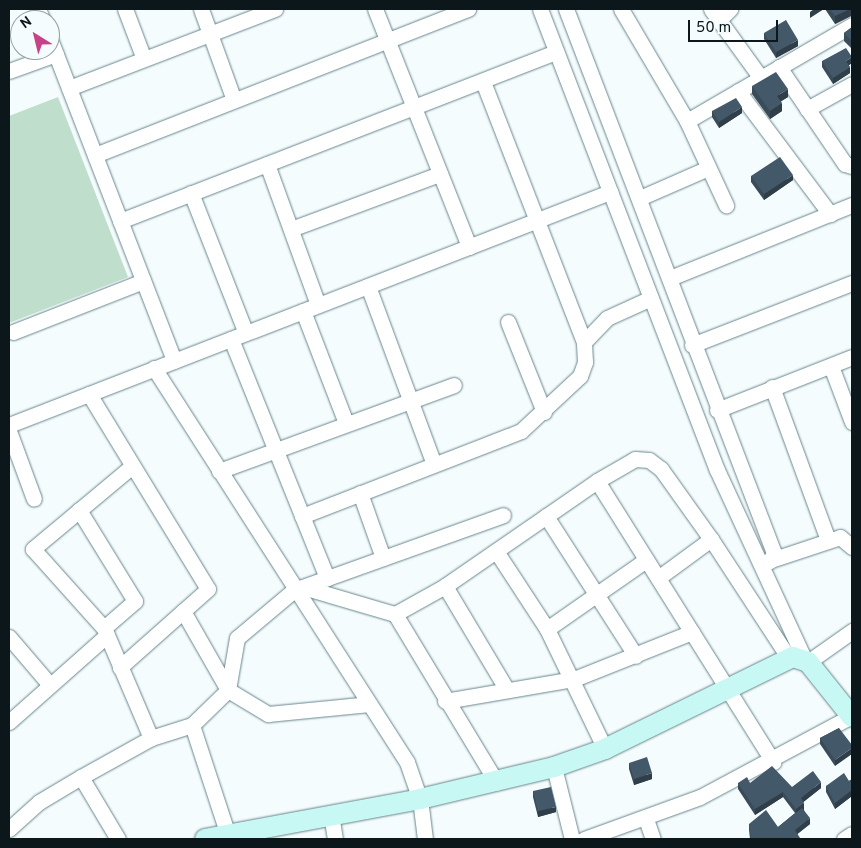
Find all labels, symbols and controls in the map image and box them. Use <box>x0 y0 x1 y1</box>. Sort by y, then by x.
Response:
north arrow <box>10 10 60 60</box>
scale bar <box>691 10 781 42</box>
text: N <box>17 13 36 33</box>
text: 50 m <box>696 19 731 38</box>

